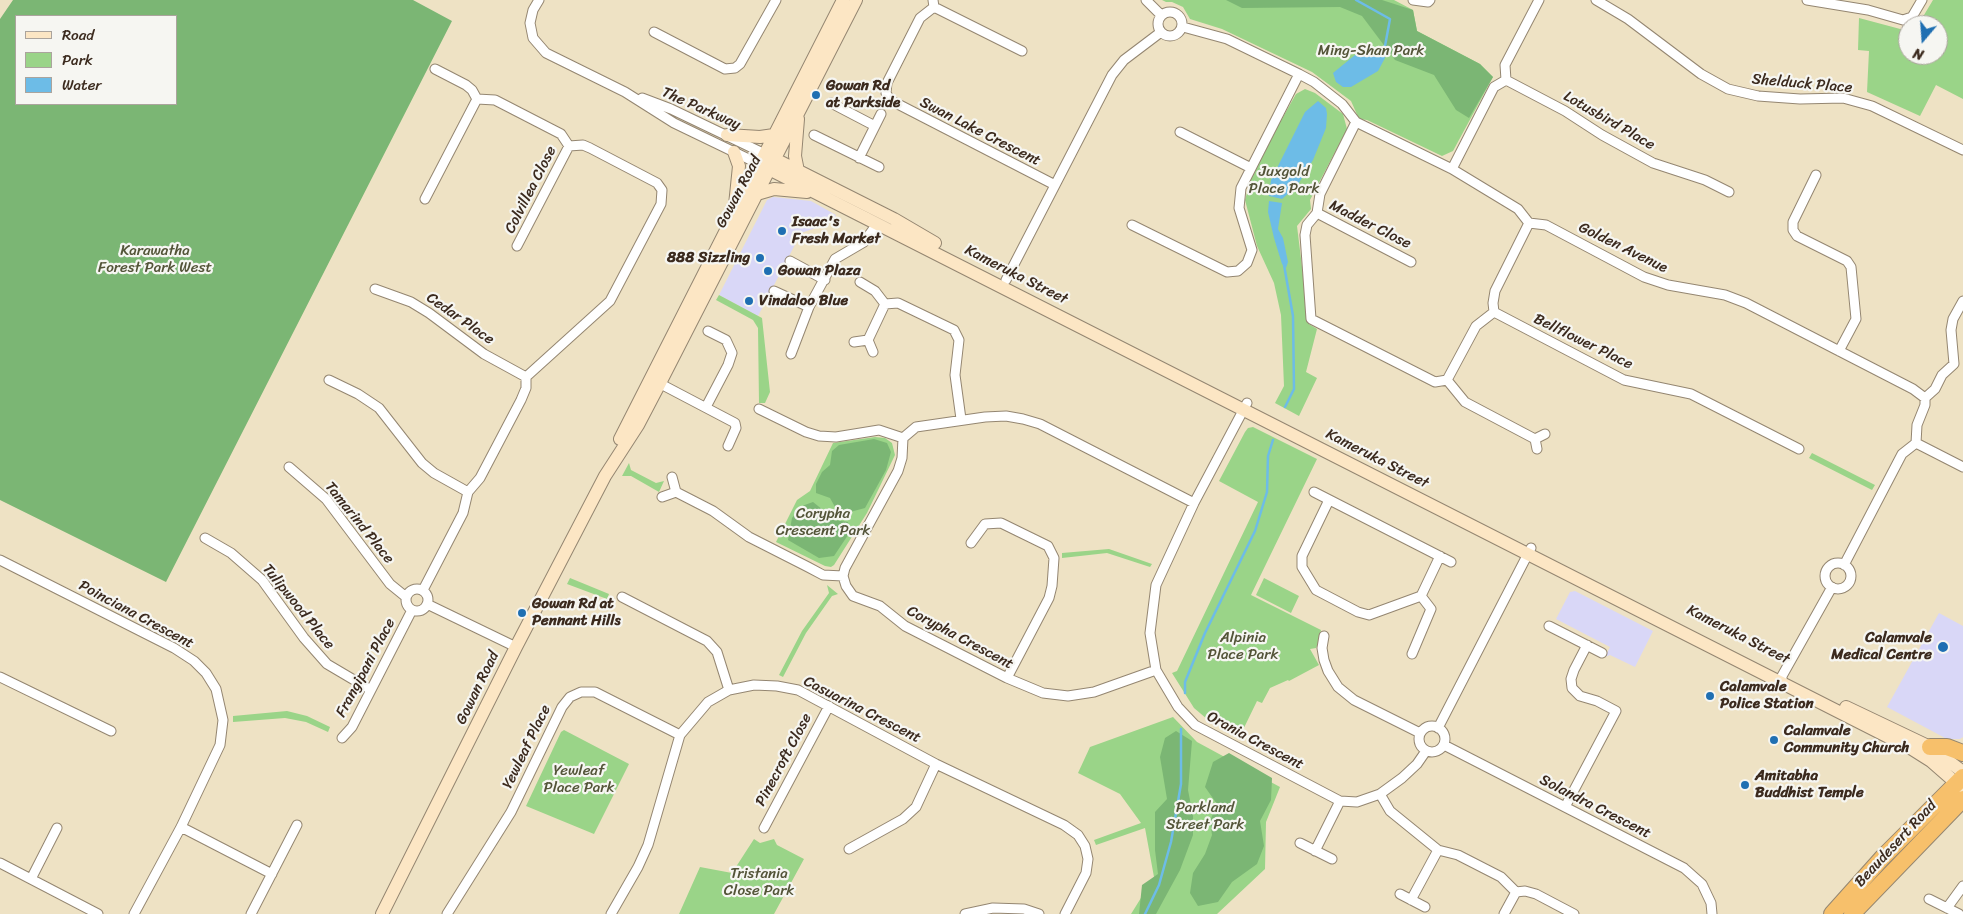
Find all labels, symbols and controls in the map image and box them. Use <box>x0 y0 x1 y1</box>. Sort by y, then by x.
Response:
legend <box>15 15 178 105</box>
north arrow <box>1898 15 1948 65</box>
text: Road <box>62 22 94 48</box>
text: N <box>1910 40 1927 67</box>
park label: Ming-Shan Park <box>1318 42 1424 60</box>
text: Park <box>62 47 93 73</box>
street label: Shelduck Place <box>1751 71 1853 97</box>
text: Water <box>62 72 102 98</box>
place label: Gowan Rd at Parkside <box>826 77 900 112</box>
street label: The Parkway <box>659 84 743 134</box>
street label: Lotusbird Place <box>1560 88 1658 154</box>
marker: Gowan Rd at Parkside <box>810 89 822 101</box>
street label: Swan Lake Crescent <box>917 94 1043 170</box>
street label: Colvillea Close <box>501 143 561 237</box>
street label: Gowan Road <box>713 153 765 231</box>
park label: Juxgold Place Park <box>1249 163 1319 198</box>
street label: Madder Close <box>1326 197 1414 253</box>
place label: Isaac's Fresh Market <box>792 213 880 248</box>
street label: Golden Avenue <box>1576 219 1670 277</box>
marker: Isaac's Fresh Market <box>776 225 788 237</box>
street label: Kameruka Street <box>962 241 1070 309</box>
park label: Karawatha Forest Park West <box>98 242 212 277</box>
place label: 888 Sizzling <box>667 249 750 267</box>
marker: 888 Sizzling <box>754 252 766 264</box>
place label: Gowan Plaza <box>778 262 860 280</box>
marker: Gowan Plaza <box>762 265 774 277</box>
street label: Cedar Place <box>423 289 497 349</box>
place label: Vindaloo Blue <box>759 292 848 310</box>
marker: Vindaloo Blue <box>743 295 755 307</box>
street label: Bellflower Place <box>1531 310 1635 374</box>
street label: Kameruka Street <box>1323 425 1431 493</box>
street label: Tamarind Place <box>321 479 397 567</box>
park label: Corypha Crescent Park <box>776 505 870 540</box>
street label: Tulipwood Place <box>258 561 338 653</box>
street label: Poinciana Crescent <box>75 577 197 653</box>
place label: Gowan Rd at Pennant Hills <box>532 595 621 630</box>
street label: Kameruka Street <box>1684 601 1792 669</box>
street label: Corypha Crescent <box>904 602 1016 674</box>
marker: Gowan Rd at Pennant Hills <box>516 607 528 619</box>
street label: Frangipani Place <box>332 616 400 720</box>
park label: Alpinia Place Park <box>1208 629 1278 664</box>
place label: Calamvale Medical Centre <box>1831 629 1932 664</box>
marker: Calamvale Medical Centre <box>1936 640 1950 654</box>
street label: Gowan Road <box>453 649 503 727</box>
street label: Casuarina Crescent <box>800 673 924 747</box>
place label: Calamvale Police Station <box>1720 678 1814 713</box>
marker: Calamvale Police Station <box>1704 690 1716 702</box>
street label: Yewleaf Place <box>499 702 555 792</box>
street label: Orania Crescent <box>1204 708 1306 774</box>
street label: Pinecroft Close <box>752 711 816 809</box>
place label: Calamvale Community Church <box>1784 722 1909 757</box>
marker: Calamvale Community Church <box>1768 734 1780 746</box>
park label: Yewleaf Place Park <box>544 762 614 797</box>
place label: Amitabha Buddhist Temple <box>1755 767 1864 802</box>
street label: Solandra Crescent <box>1536 771 1654 843</box>
marker: Amitabha Buddhist Temple <box>1739 779 1751 791</box>
street label: Beaudesert Road <box>1851 797 1941 891</box>
park label: Parkland Street Park <box>1166 799 1244 834</box>
park label: Tristania Close Park <box>724 865 794 900</box>

